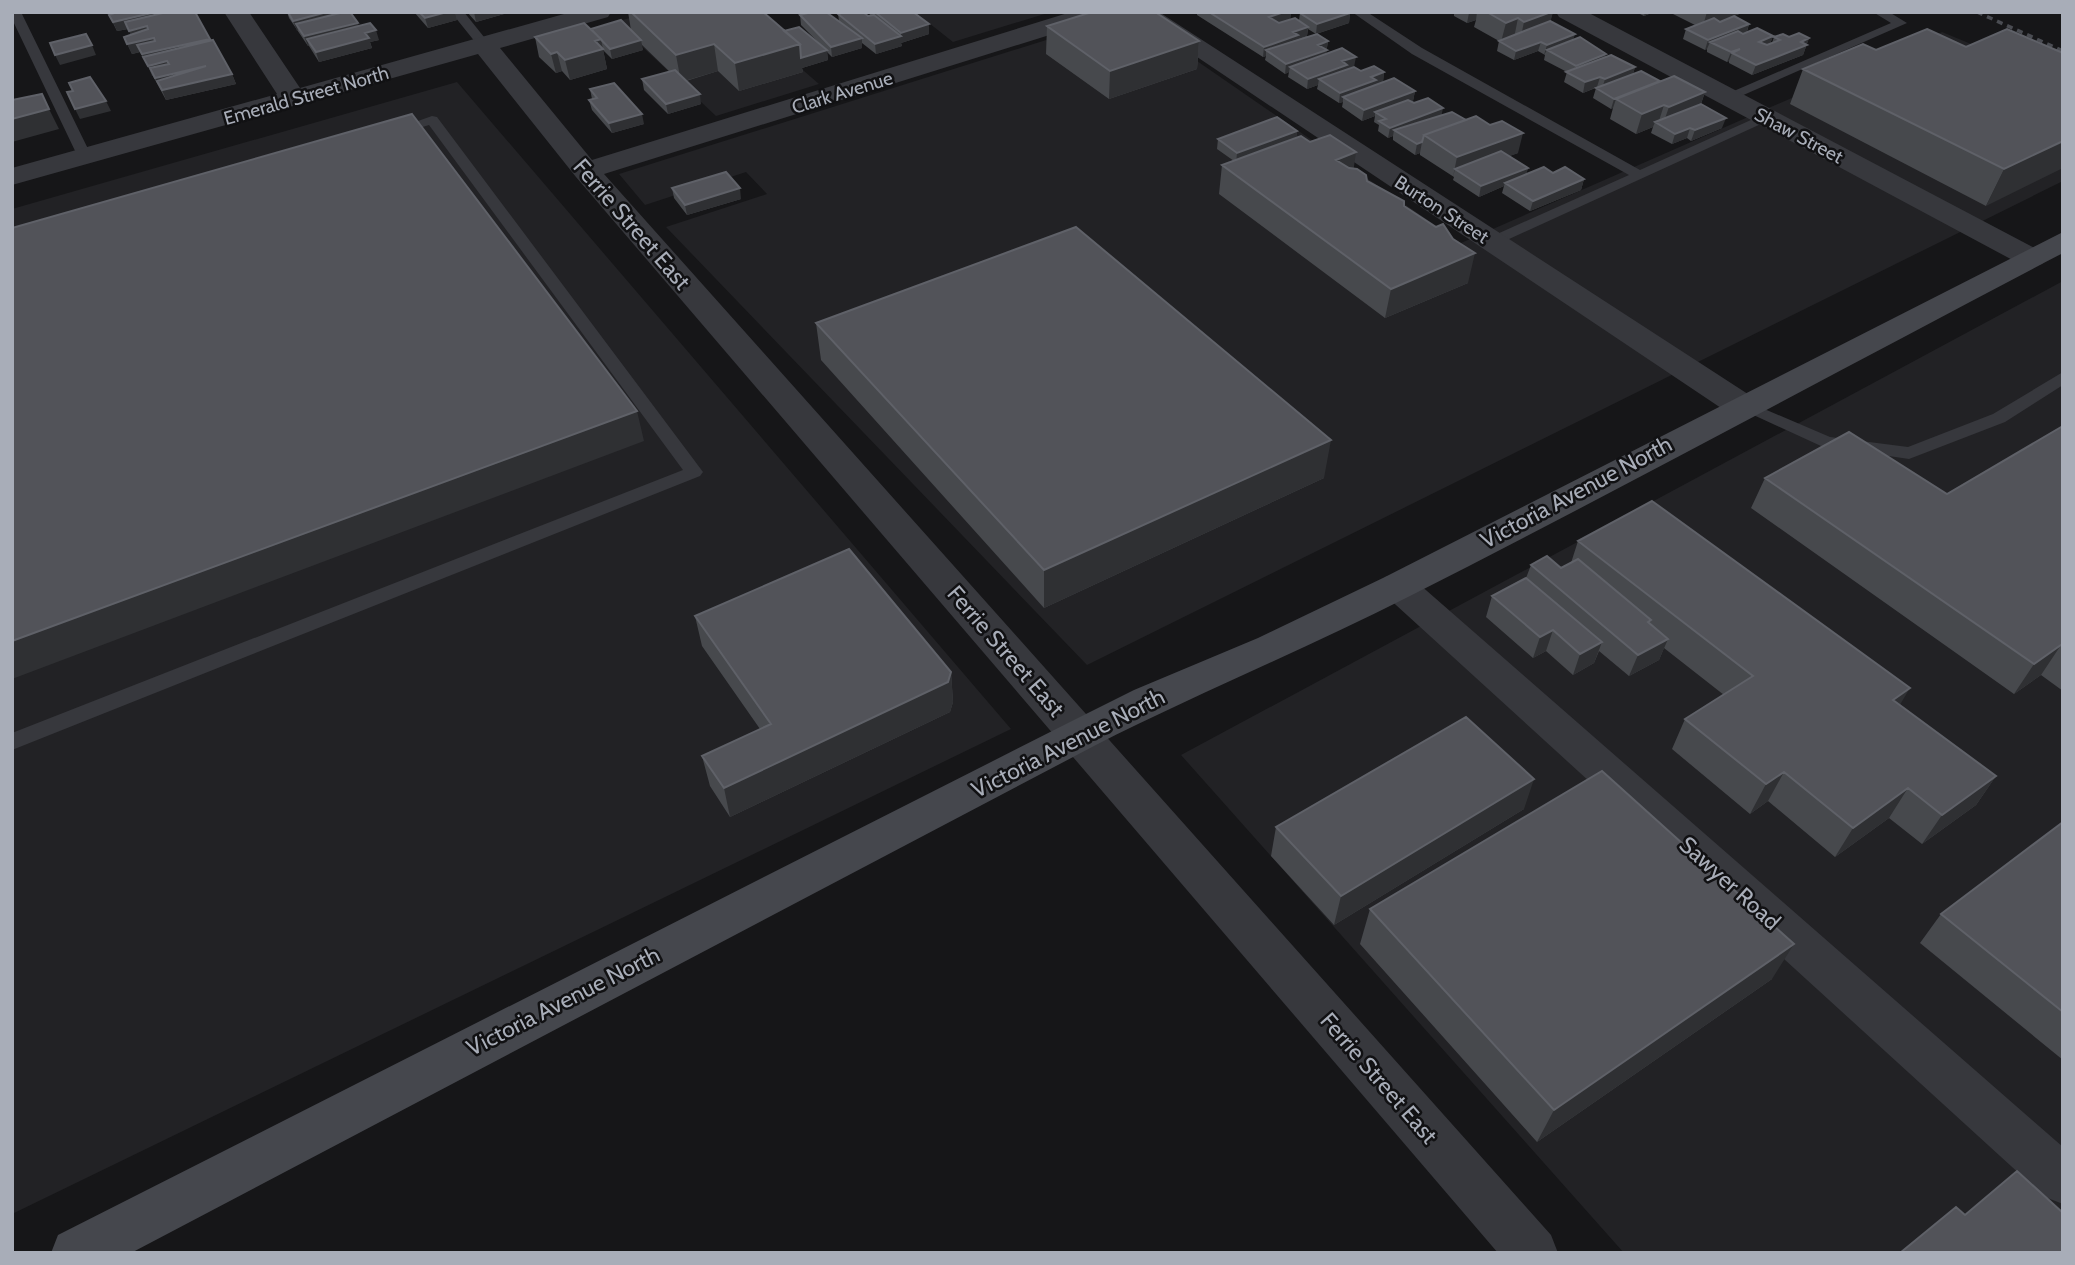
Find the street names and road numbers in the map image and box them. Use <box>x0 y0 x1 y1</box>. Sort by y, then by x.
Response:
street label: Emerald Street North <box>221 61 391 130</box>
street label: Clark Avenue <box>789 66 896 119</box>
street label: Shaw Street <box>1751 103 1848 169</box>
street label: Ferrie Street East <box>567 153 697 295</box>
street label: Burton Street <box>1390 170 1494 249</box>
street label: Victoria Avenue North <box>1475 430 1677 554</box>
street label: Ferrie Street East <box>941 580 1071 722</box>
street label: Victoria Avenue North <box>967 682 1169 804</box>
street label: Sawyer Road <box>1674 830 1786 936</box>
street label: Victoria Avenue North <box>462 940 664 1062</box>
street label: Ferrie Street East <box>1314 1007 1444 1149</box>

